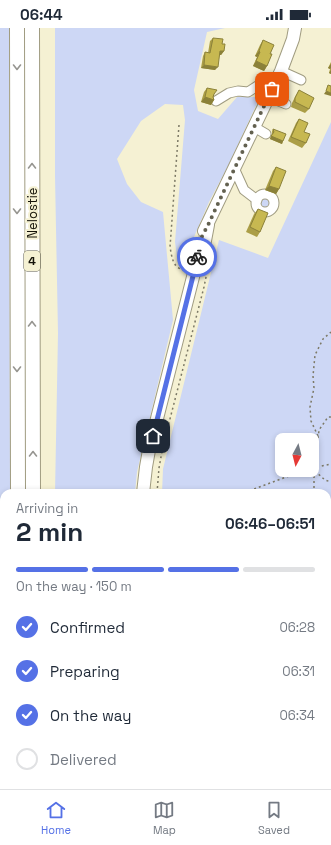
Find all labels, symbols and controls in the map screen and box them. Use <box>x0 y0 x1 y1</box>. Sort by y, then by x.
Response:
text: 06:44 <box>20 5 63 24</box>
one-way arrow <box>13 64 21 70</box>
pin <box>255 72 289 106</box>
icon: bag <box>261 78 283 100</box>
one-way arrow <box>28 163 36 169</box>
street label: Nelostie <box>24 187 41 239</box>
one-way arrow <box>13 208 21 214</box>
courier <box>177 237 217 277</box>
icon: bike <box>186 246 208 268</box>
road number: 4 <box>24 251 40 271</box>
one-way arrow <box>28 321 36 327</box>
one-way arrow <box>13 366 21 372</box>
pin <box>136 419 170 453</box>
icon: home <box>142 425 164 447</box>
north arrow <box>275 433 319 477</box>
map controls <box>275 433 319 477</box>
one-way arrow <box>29 451 37 457</box>
text: Arriving in <box>16 500 78 517</box>
text: 06:46–06:51 <box>225 514 315 533</box>
text: 2 min <box>16 515 83 549</box>
text: On the way · 150 m <box>16 578 132 595</box>
icon: check <box>16 616 38 638</box>
text: Confirmed <box>50 618 125 637</box>
text: 06:28 <box>279 619 315 636</box>
icon: check <box>16 660 38 682</box>
text: Preparing <box>50 662 120 681</box>
text: 06:31 <box>282 663 315 680</box>
icon: check <box>16 704 38 726</box>
text: On the way <box>50 706 131 725</box>
text: 06:34 <box>279 707 315 724</box>
text: Delivered <box>50 750 117 769</box>
tab: Home <box>41 799 71 837</box>
tab: Map <box>153 799 176 837</box>
tab: Saved <box>258 799 290 837</box>

